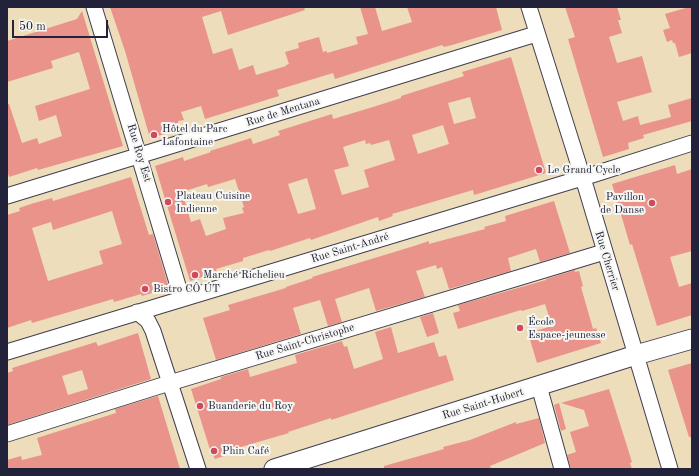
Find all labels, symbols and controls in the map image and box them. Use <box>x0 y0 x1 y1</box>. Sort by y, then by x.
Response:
scale bar <box>14 12 110 38</box>
text: 50 m <box>19 21 46 33</box>
street label: Rue de Mentana <box>244 94 322 130</box>
street label: Rue Roy Est <box>124 122 154 184</box>
place label: Hôtel du Parc Lafontaine <box>162 122 228 148</box>
marker: Hôtel du Parc Lafontaine <box>149 130 159 140</box>
place label: Le Grand Cycle <box>547 163 621 177</box>
marker: Le Grand Cycle <box>534 165 544 175</box>
place label: Plateau Cuisine Indienne <box>176 189 250 215</box>
place label: Pavillon de Danse <box>600 190 644 216</box>
marker: Plateau Cuisine Indienne <box>163 197 173 207</box>
marker: Pavillon de Danse <box>647 198 657 208</box>
street label: Rue Cherrier <box>592 229 622 293</box>
street label: Rue Saint-André <box>310 230 390 266</box>
place label: Marché Richelieu <box>203 268 285 282</box>
marker: Marché Richelieu <box>190 270 200 280</box>
place label: Bistro CÔ ÚT <box>153 282 220 296</box>
marker: Bistro CÔ ÚT <box>140 284 150 294</box>
place label: École Espace-jeunesse <box>528 315 605 341</box>
street label: Rue Saint-Christophe <box>254 321 356 363</box>
marker: École Espace-jeunesse <box>515 323 525 333</box>
street label: Rue Saint-Hubert <box>441 385 525 423</box>
place label: Buanderie du Roy <box>208 399 293 413</box>
marker: Buanderie du Roy <box>195 401 205 411</box>
place label: Phin Café <box>222 444 269 458</box>
marker: Phin Café <box>209 446 219 456</box>

